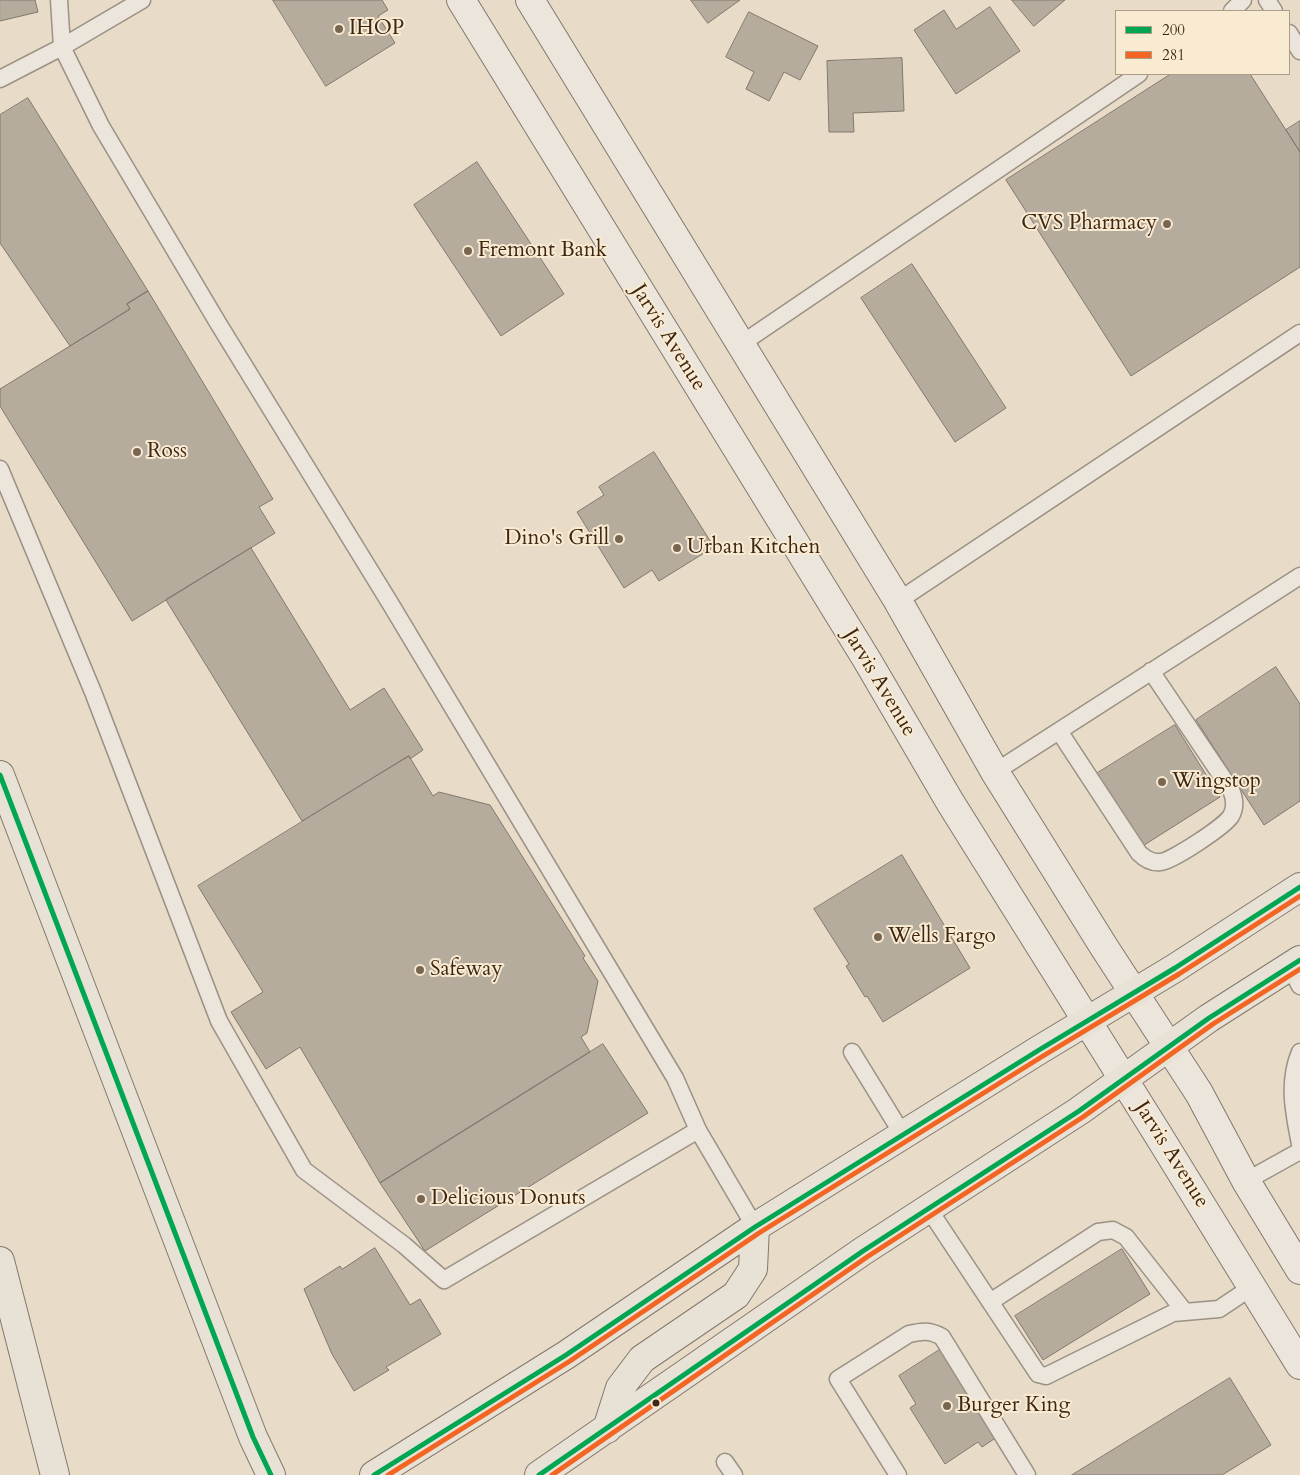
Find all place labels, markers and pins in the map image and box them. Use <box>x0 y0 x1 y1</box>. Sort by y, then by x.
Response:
place label: IHOP <box>349 16 404 42</box>
marker: IHOP <box>333 23 345 35</box>
place label: CVS Pharmacy <box>1021 211 1157 237</box>
marker: CVS Pharmacy <box>1161 218 1173 230</box>
place label: Fremont Bank <box>478 238 607 264</box>
marker: Fremont Bank <box>462 245 474 257</box>
place label: Ross <box>147 439 187 465</box>
marker: Ross <box>131 446 143 458</box>
place label: Dino's Grill <box>504 526 609 552</box>
marker: Dino's Grill <box>613 533 625 545</box>
place label: Urban Kitchen <box>687 535 820 561</box>
marker: Urban Kitchen <box>671 542 683 554</box>
place label: Wingstop <box>1172 769 1261 795</box>
marker: Wingstop <box>1156 776 1168 788</box>
place label: Wells Fargo <box>888 924 996 950</box>
marker: Wells Fargo <box>872 931 884 943</box>
place label: Safeway <box>430 957 503 983</box>
marker: Safeway <box>414 964 426 976</box>
place label: Delicious Donuts <box>431 1186 585 1212</box>
marker: Delicious Donuts <box>415 1193 427 1205</box>
place label: Burger King <box>957 1393 1070 1419</box>
unlabelled marker <box>651 1398 661 1408</box>
marker: Burger King <box>941 1400 953 1412</box>

